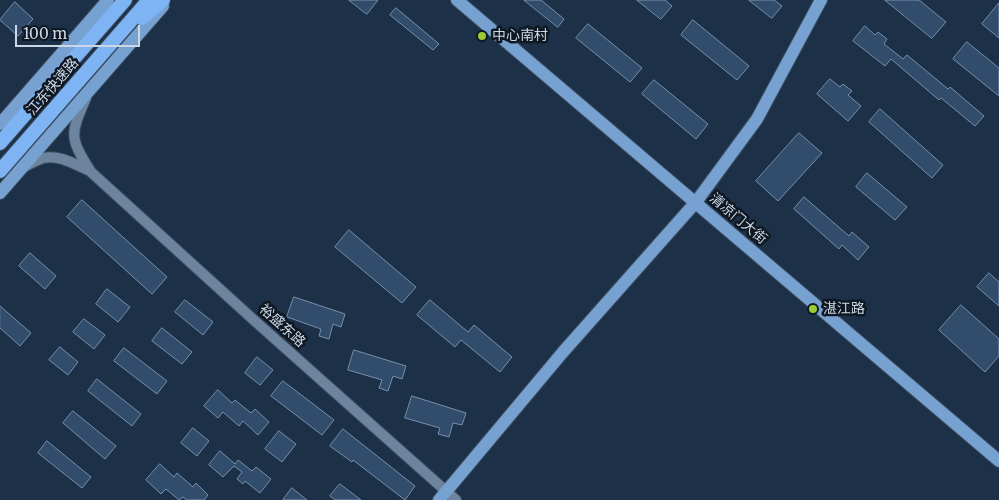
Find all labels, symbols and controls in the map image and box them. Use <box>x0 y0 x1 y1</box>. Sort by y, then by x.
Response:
scale bar <box>18 15 142 47</box>
text: 100 m <box>23 24 67 43</box>
place label: 中心南村 <box>492 28 548 44</box>
marker: 中心南村 <box>476 30 488 42</box>
street label: 江东快速路 <box>24 55 82 119</box>
street label: 清凉门大街 <box>706 190 770 248</box>
street label: 裕盛东路 <box>256 301 308 351</box>
place label: 湛江路 <box>823 301 865 317</box>
marker: 湛江路 <box>807 303 819 315</box>

